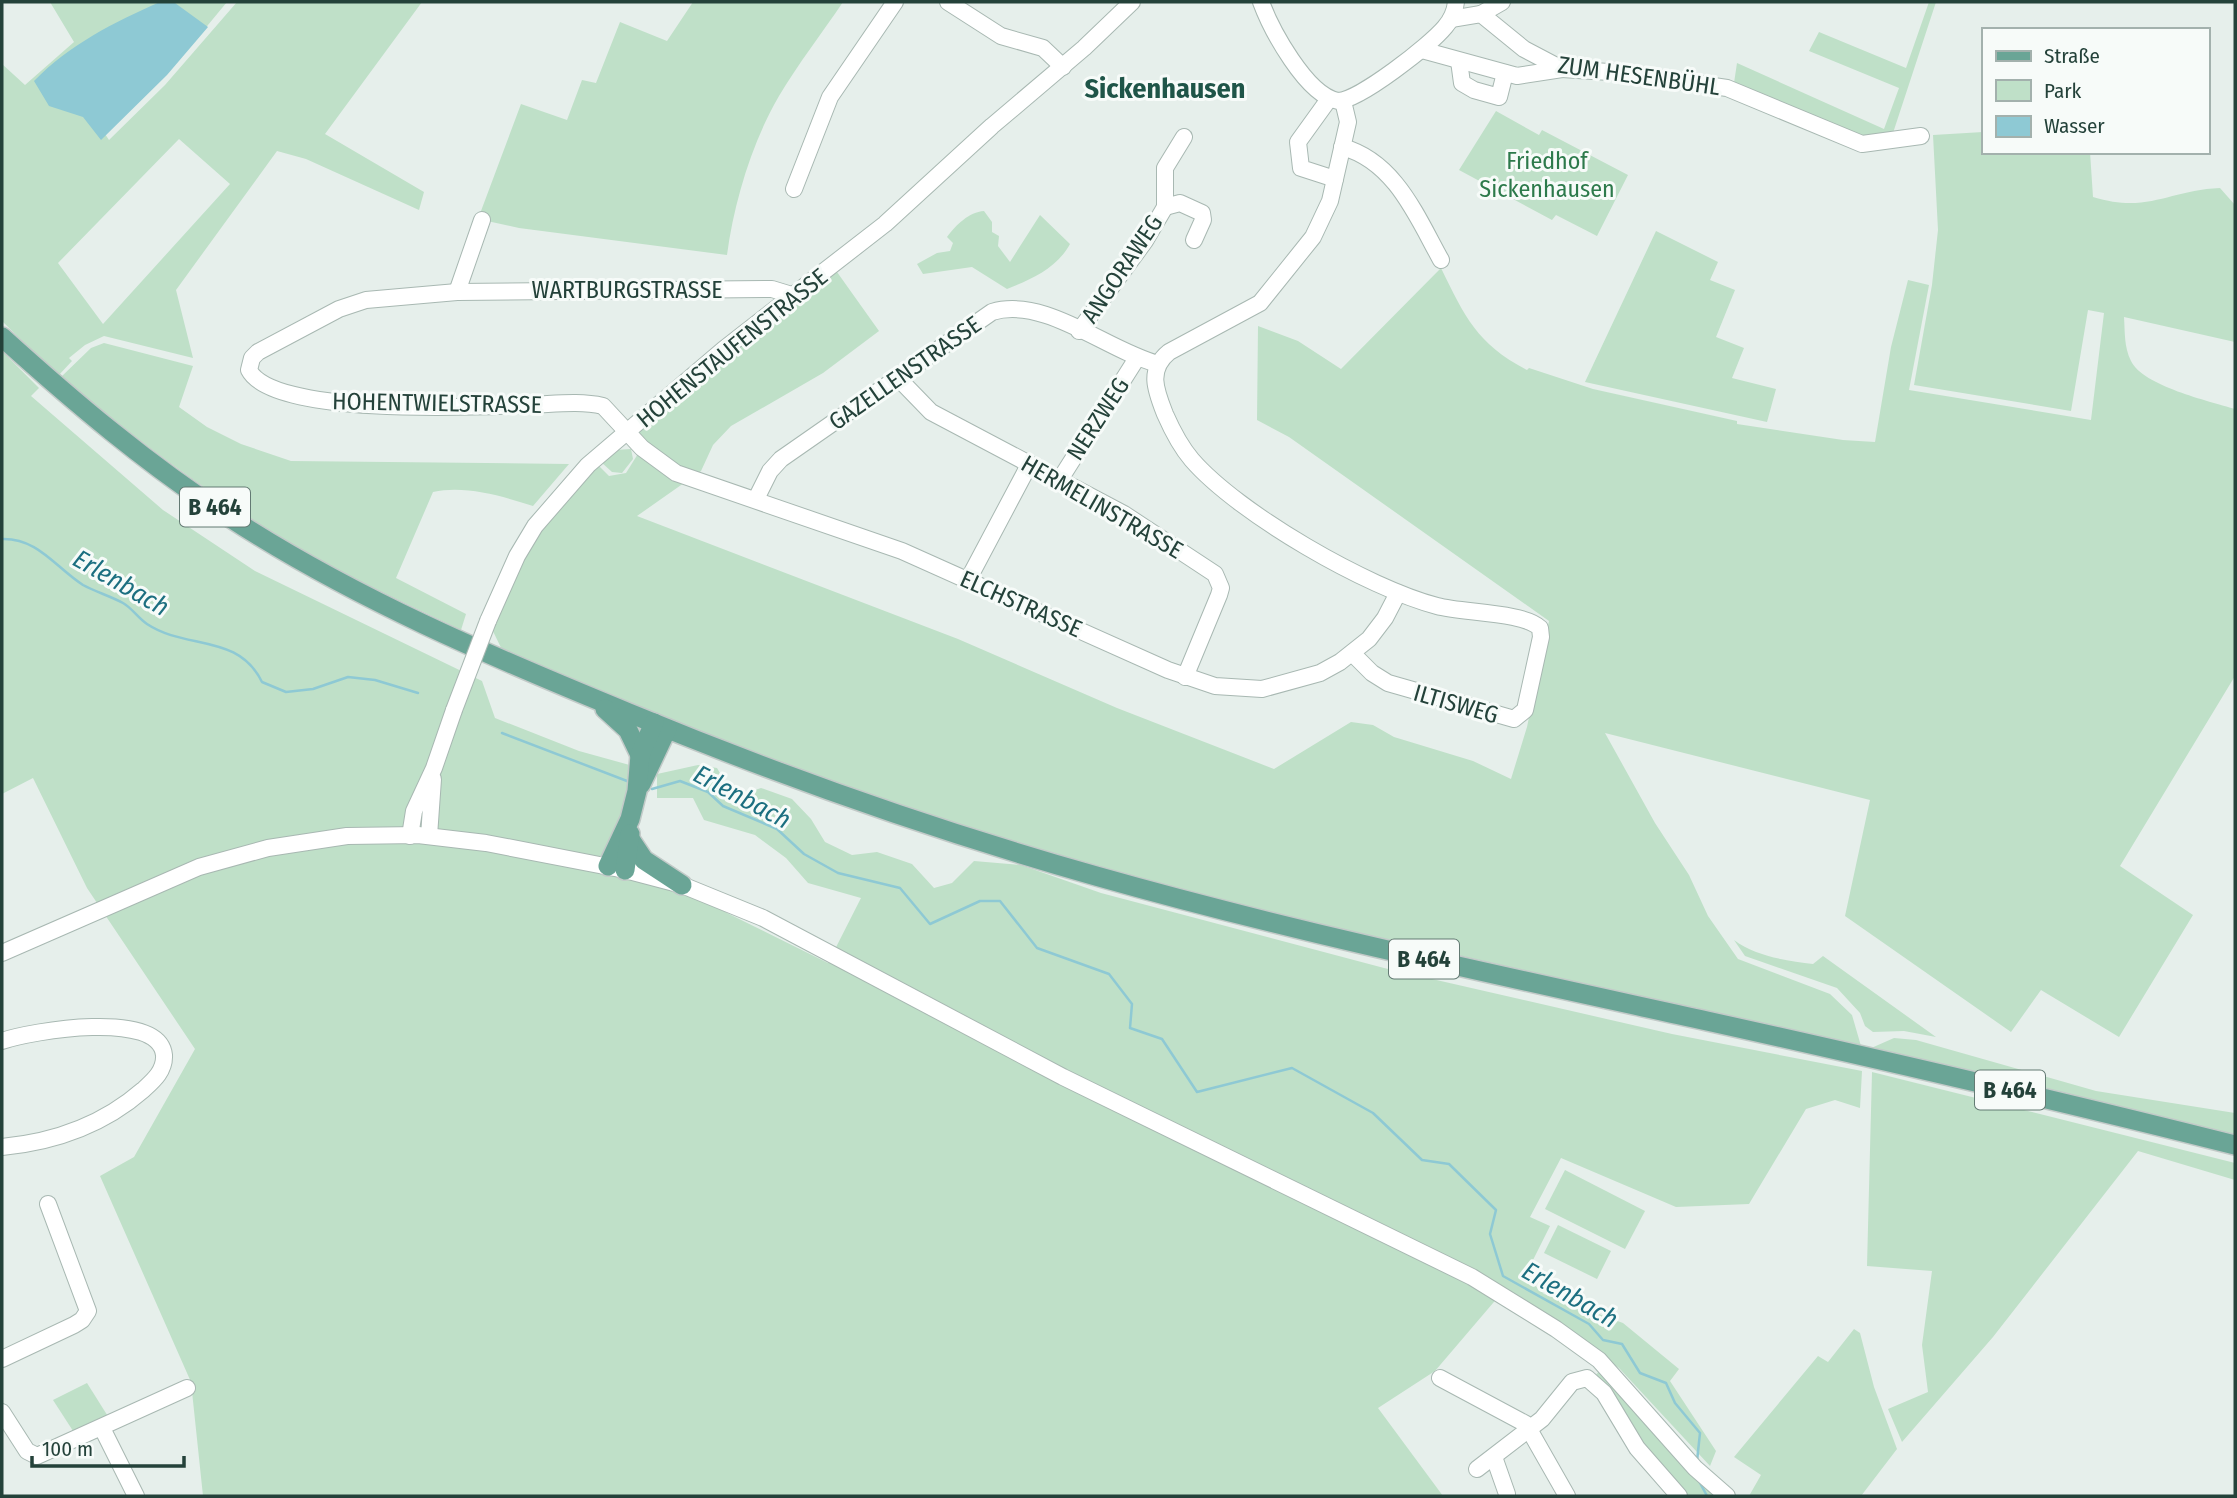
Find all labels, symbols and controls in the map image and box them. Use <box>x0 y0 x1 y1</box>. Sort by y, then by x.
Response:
legend <box>1982 28 2209 154</box>
text: Straße <box>2044 43 2100 69</box>
street label: ZUM HESENBÜHL <box>1556 51 1722 101</box>
district label: Sickenhausen <box>1084 72 1246 105</box>
text: Park <box>2044 78 2082 104</box>
text: Wasser <box>2044 113 2105 139</box>
park label: Friedhof Sickenhausen <box>1479 147 1615 203</box>
street label: ANGORAWEG <box>1076 210 1168 328</box>
street label: HOHENSTAUFENSTRASSE <box>631 263 833 433</box>
street label: WARTBURGSTRASSE <box>531 276 723 304</box>
street label: GAZELLENSTRASSE <box>824 310 986 436</box>
street label: NERZWEG <box>1061 372 1135 466</box>
street label: HOHENTWIELSTRASSE <box>332 387 542 419</box>
street label: HERMELINSTRASSE <box>1016 449 1188 565</box>
road number: B 464 <box>180 488 250 526</box>
water label: Erlenbach <box>68 543 174 623</box>
street label: ELCHSTRASSE <box>956 565 1086 643</box>
street label: ILTISWEG <box>1410 679 1502 729</box>
water label: Erlenbach <box>688 759 796 835</box>
road number: B 464 <box>1389 940 1459 978</box>
road number: B 464 <box>1975 1070 2045 1110</box>
water label: Erlenbach <box>1517 1255 1623 1335</box>
scale bar <box>32 1424 184 1468</box>
text: 100 m <box>42 1436 93 1462</box>

